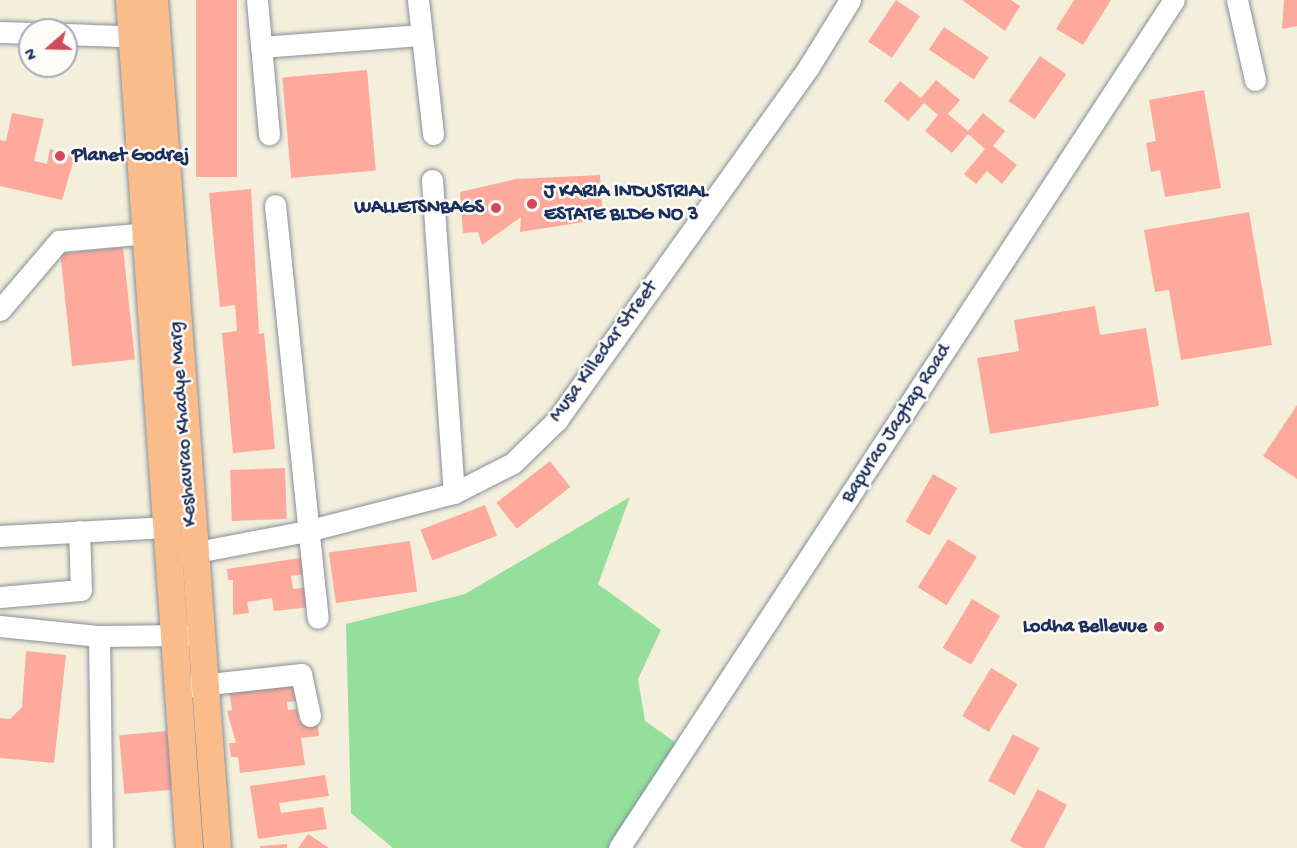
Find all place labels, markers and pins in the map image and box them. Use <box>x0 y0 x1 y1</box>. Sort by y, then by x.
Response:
place label: Planet Godrej <box>72 144 189 168</box>
marker: Planet Godrej <box>53 149 67 163</box>
place label: J KARIA INDUSTRIAL ESTATE BLDG NO 3 <box>544 180 708 227</box>
place label: WALLETSNBAGS <box>354 196 484 220</box>
marker: J KARIA INDUSTRIAL ESTATE BLDG NO 3 <box>525 197 539 211</box>
marker: WALLETSNBAGS <box>489 201 503 215</box>
place label: Lodha Bellevue <box>1023 615 1147 639</box>
marker: Lodha Bellevue <box>1152 620 1166 634</box>

